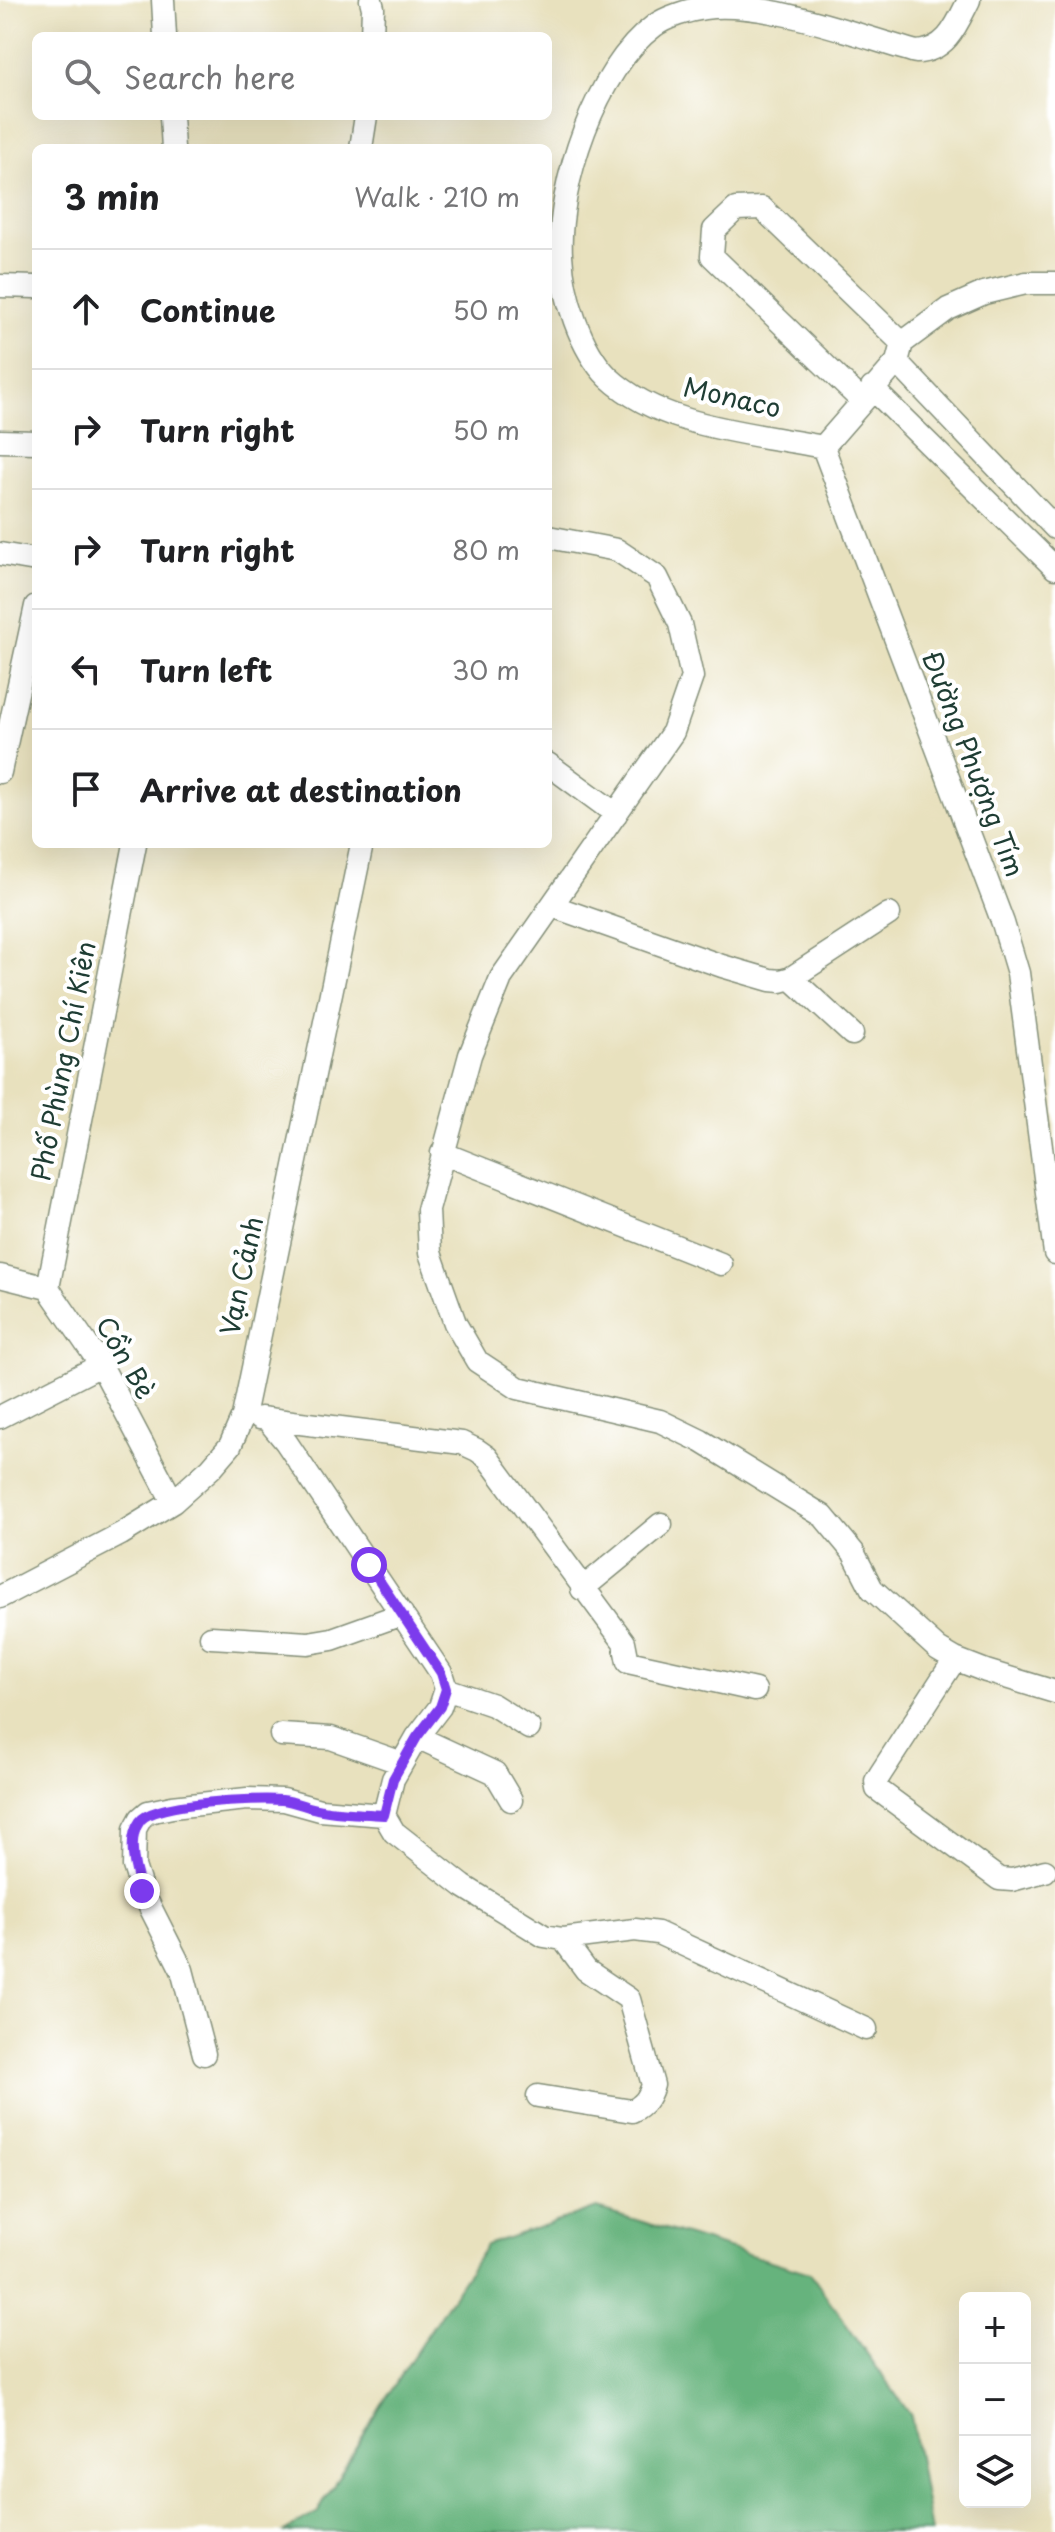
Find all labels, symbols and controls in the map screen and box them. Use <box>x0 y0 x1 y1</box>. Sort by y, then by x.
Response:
search box <box>32 32 552 120</box>
icon: search <box>60 54 104 98</box>
text: Search here <box>124 54 296 99</box>
text: 3 min <box>64 170 160 222</box>
text: Walk · 210 m <box>354 177 520 216</box>
icon: ahead <box>64 287 108 331</box>
text: Continue <box>140 287 275 332</box>
text: 50 m <box>453 290 520 329</box>
street label: Monaco <box>680 366 785 427</box>
icon: right <box>64 407 108 451</box>
text: Turn right <box>140 407 295 452</box>
text: 50 m <box>453 410 520 449</box>
icon: right <box>64 527 108 571</box>
text: Turn right <box>140 527 295 572</box>
text: 80 m <box>452 530 520 569</box>
street label: Đường Phượng Tím <box>913 645 1035 882</box>
icon: left <box>64 647 108 691</box>
text: Turn left <box>140 647 272 692</box>
text: 30 m <box>452 650 520 689</box>
icon: arrive <box>64 767 108 811</box>
text: Arrive at destination <box>140 767 462 812</box>
street label: Phố Phùng Chí Kiên <box>20 938 105 1184</box>
street label: Vạn Cảnh <box>209 1213 272 1339</box>
street label: Cồn Bè <box>87 1309 166 1406</box>
route start <box>351 1547 387 1583</box>
route end <box>124 1873 160 1909</box>
map controls <box>959 2292 1031 2508</box>
button: + <box>959 2292 1031 2364</box>
button: − <box>959 2364 1031 2436</box>
button: layers <box>959 2436 1031 2508</box>

